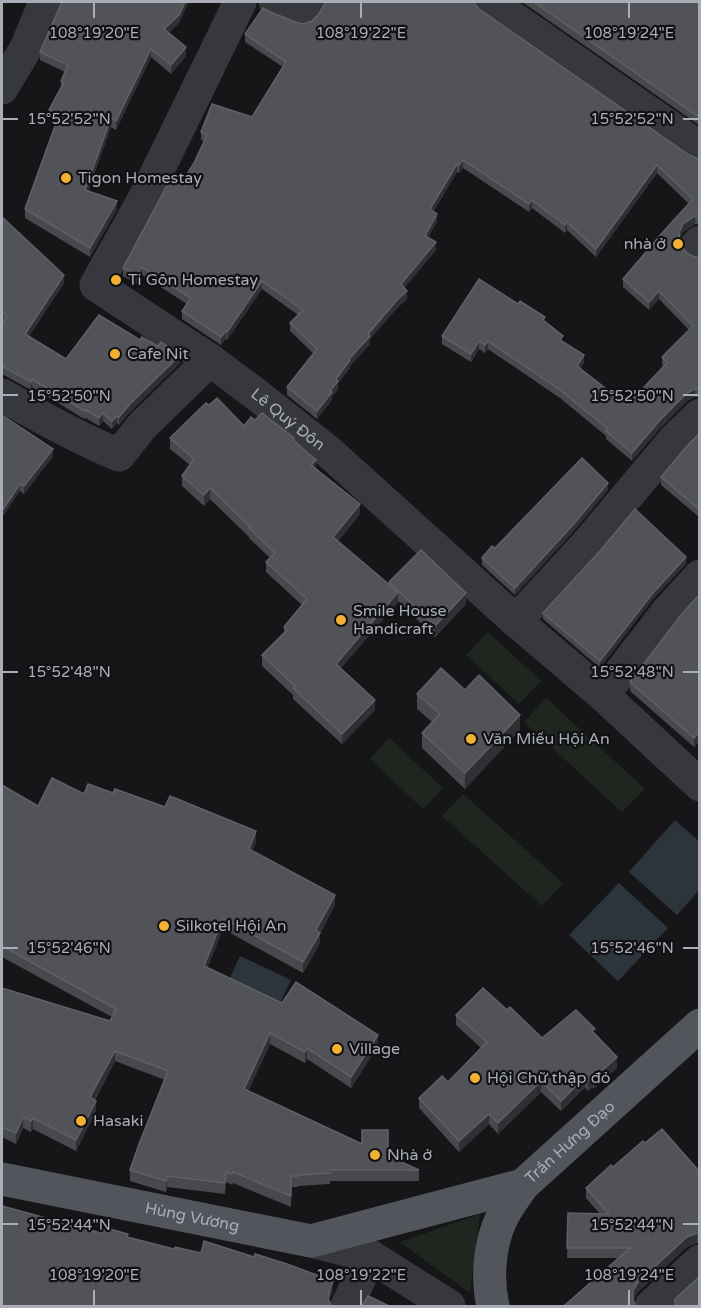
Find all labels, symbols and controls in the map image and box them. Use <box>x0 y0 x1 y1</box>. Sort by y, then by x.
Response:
text: 108°19'20"E <box>49 24 139 42</box>
text: 108°19'22"E <box>316 24 406 42</box>
text: 108°19'24"E <box>584 24 674 42</box>
text: 15°52'52"N <box>27 110 111 128</box>
text: 15°52'52"N <box>590 110 674 128</box>
place label: Tigon Homestay <box>78 168 202 188</box>
marker: Tigon Homestay <box>59 171 73 185</box>
place label: nhà ở <box>624 234 666 254</box>
marker: nhà ở <box>671 237 685 251</box>
place label: Ti Gôn Homestay <box>128 270 258 290</box>
marker: Ti Gôn Homestay <box>109 273 123 287</box>
place label: Cafe Nit <box>127 344 189 364</box>
marker: Cafe Nit <box>108 347 122 361</box>
street label: Lê Quý Đôn <box>247 384 329 455</box>
text: 15°52'50"N <box>27 387 111 405</box>
text: 15°52'50"N <box>590 387 674 405</box>
place label: Smile House Handicraft <box>353 601 447 639</box>
marker: Smile House Handicraft <box>334 613 348 627</box>
text: 15°52'48"N <box>27 663 111 681</box>
text: 15°52'48"N <box>590 663 674 681</box>
place label: Văn Miếu Hội An <box>483 729 610 749</box>
marker: Văn Miếu Hội An <box>464 732 478 746</box>
place label: Silkotel Hội An <box>176 916 286 936</box>
marker: Silkotel Hội An <box>157 919 171 933</box>
text: 15°52'46"N <box>27 939 111 957</box>
text: 15°52'46"N <box>590 939 674 957</box>
place label: Village <box>349 1039 400 1059</box>
marker: Village <box>330 1042 344 1056</box>
place label: Hội Chữ thập đỏ <box>487 1068 611 1088</box>
marker: Hội Chữ thập đỏ <box>468 1071 482 1085</box>
street label: Trần Hưng Đạo <box>521 1097 619 1188</box>
place label: Hasaki <box>93 1111 143 1131</box>
marker: Hasaki <box>74 1114 88 1128</box>
place label: Nhà ở <box>387 1145 432 1165</box>
marker: Nhà ở <box>368 1148 382 1162</box>
street label: Hùng Vương <box>143 1198 241 1236</box>
text: 15°52'44"N <box>27 1216 111 1234</box>
text: 15°52'44"N <box>590 1216 674 1234</box>
text: 108°19'20"E <box>49 1266 139 1284</box>
text: 108°19'22"E <box>316 1266 406 1284</box>
text: 108°19'24"E <box>584 1266 674 1284</box>

